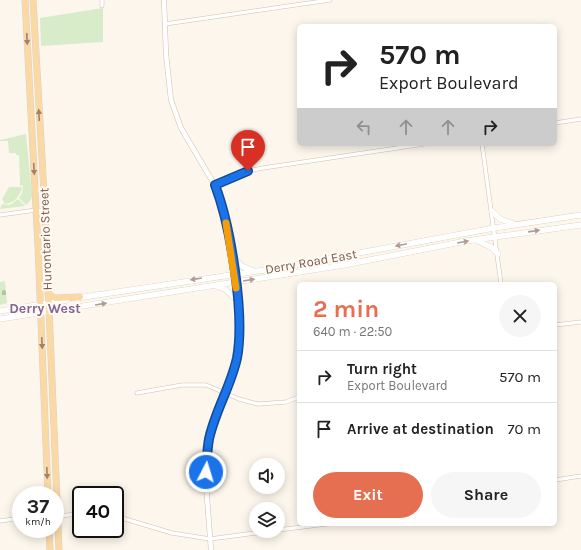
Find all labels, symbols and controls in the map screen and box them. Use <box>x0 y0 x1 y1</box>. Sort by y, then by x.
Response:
one-way arrow <box>24 33 30 46</box>
text: 570 m <box>379 38 461 71</box>
icon: right <box>313 40 365 92</box>
text: Export Boulevard <box>379 72 519 94</box>
one-way arrow <box>36 109 43 121</box>
icon: left <box>353 116 375 138</box>
icon: ahead <box>395 116 417 138</box>
icon: ahead <box>437 116 459 138</box>
icon: right <box>479 116 501 138</box>
pin <box>231 130 265 171</box>
icon: arrive <box>237 136 259 158</box>
one-way arrow <box>30 163 37 175</box>
street label: Hurontario Street <box>36 187 55 291</box>
one-way arrow <box>528 228 540 234</box>
one-way arrow <box>457 239 469 245</box>
one-way arrow <box>395 243 407 249</box>
street label: Derry Road East <box>264 246 358 277</box>
one-way arrow <box>190 276 202 282</box>
one-way arrow <box>243 277 255 283</box>
text: 2 min <box>313 295 379 323</box>
button: close <box>499 295 541 337</box>
district label: Derry West <box>9 300 81 317</box>
one-way arrow <box>95 301 107 307</box>
text: 640 m · 22:50 <box>313 324 392 339</box>
one-way arrow <box>39 337 45 350</box>
text: Turn right <box>347 360 417 378</box>
icon: right <box>313 366 335 388</box>
text: 570 m <box>499 368 541 386</box>
text: Export Boulevard <box>347 378 448 393</box>
icon: arrive <box>313 418 335 440</box>
text: Arrive at destination <box>347 420 494 438</box>
text: 70 m <box>507 420 541 438</box>
position arrow <box>185 451 227 493</box>
map controls <box>249 458 285 538</box>
button: sound <box>249 458 285 494</box>
one-way arrow <box>44 467 50 480</box>
button: Exit <box>313 472 423 518</box>
button: Share <box>431 472 541 518</box>
speed limit sign: 40 <box>72 486 124 538</box>
text: 37 <box>27 495 49 518</box>
button: layers <box>249 502 285 538</box>
text: km/h <box>25 516 51 528</box>

